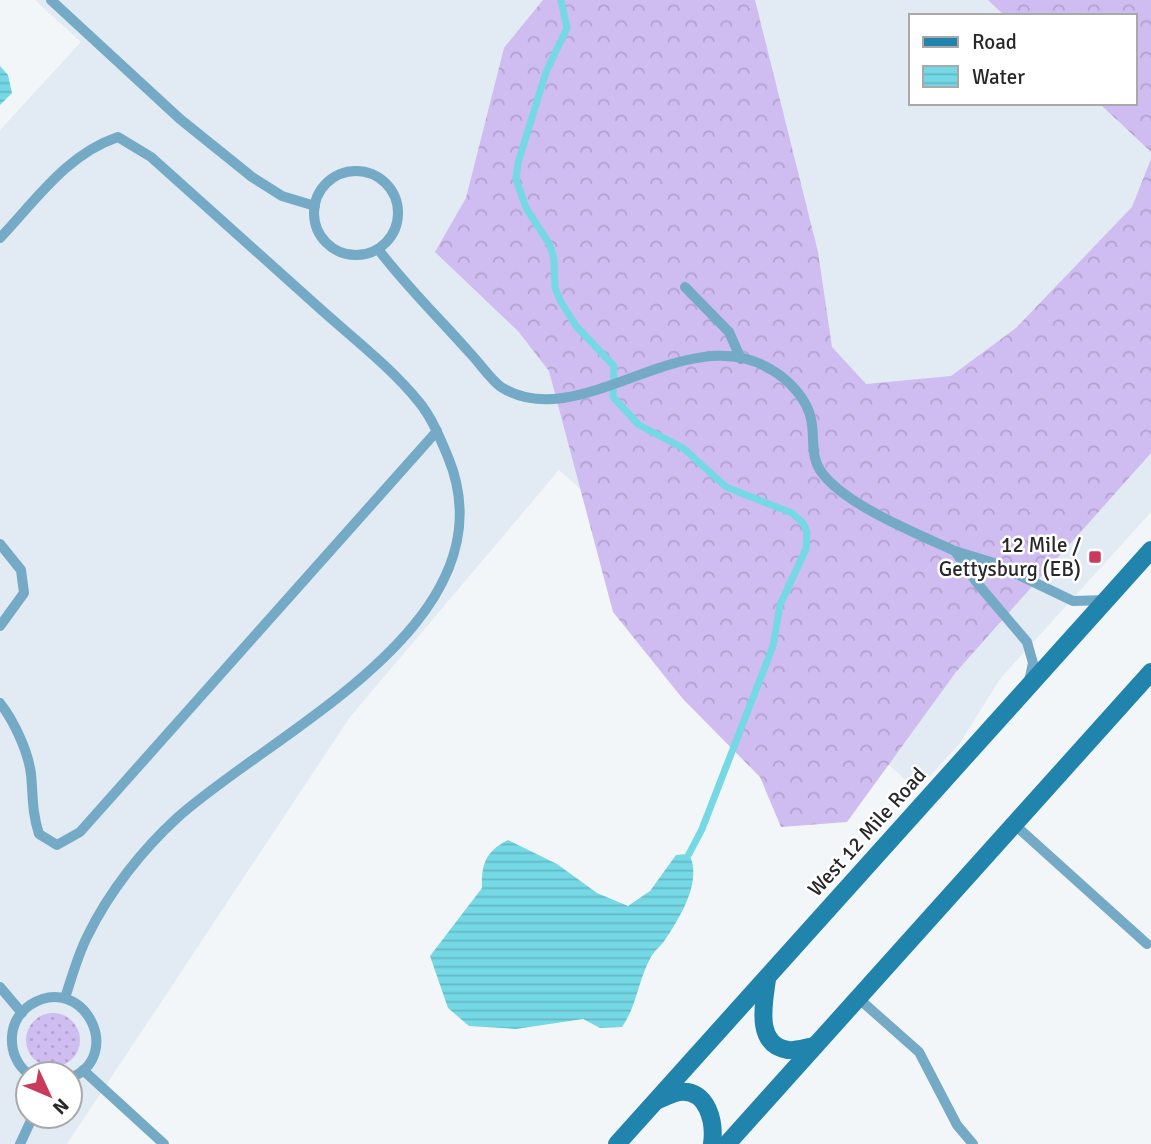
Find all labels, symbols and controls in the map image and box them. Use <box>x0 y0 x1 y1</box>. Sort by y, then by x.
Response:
legend <box>909 14 1137 105</box>
text: Road <box>972 29 1017 55</box>
text: Water <box>972 64 1025 90</box>
place label: 12 Mile / Gettysburg (EB) <box>939 532 1081 582</box>
marker: 12 Mile / Gettysburg (EB) <box>1087 549 1103 565</box>
street label: West 12 Mile Road <box>802 762 932 902</box>
north arrow <box>14 1060 84 1130</box>
text: N <box>47 1093 74 1119</box>

